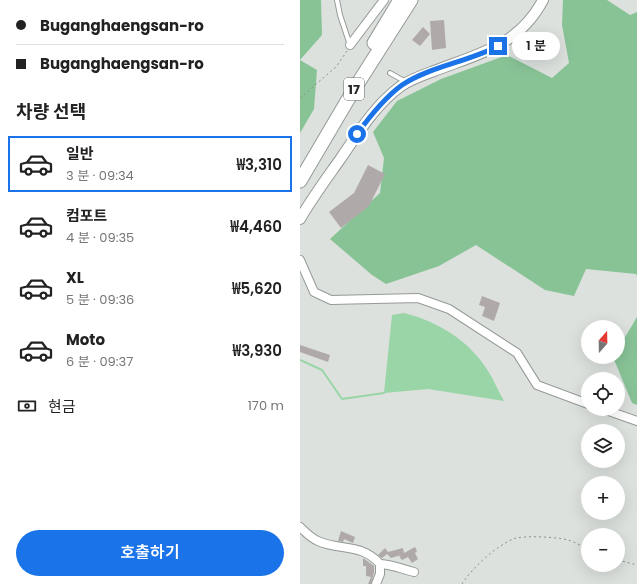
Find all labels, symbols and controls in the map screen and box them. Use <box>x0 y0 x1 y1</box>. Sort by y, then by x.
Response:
text: Buganghaengsan-ro <box>40 15 204 36</box>
callout: 1 분 <box>512 32 560 60</box>
text: 1 분 <box>526 36 546 55</box>
route end <box>489 37 507 55</box>
text: Buganghaengsan-ro <box>40 53 204 74</box>
road number: 17 <box>344 78 364 100</box>
text: 차량 선택 <box>16 99 86 124</box>
route start <box>348 125 366 143</box>
text: 일반 <box>66 143 94 164</box>
icon: car <box>18 146 54 182</box>
text: ₩3,310 <box>236 154 282 175</box>
text: 3 분 · 09:34 <box>66 166 134 185</box>
text: 컴포트 <box>66 205 107 226</box>
icon: car <box>18 208 54 244</box>
text: ₩4,460 <box>230 216 282 237</box>
text: 4 분 · 09:35 <box>66 228 134 247</box>
text: XL <box>66 267 84 288</box>
icon: car <box>18 270 54 306</box>
text: ₩5,620 <box>232 278 282 299</box>
text: 5 분 · 09:36 <box>66 290 134 309</box>
north arrow <box>581 320 625 364</box>
map controls <box>581 320 625 572</box>
text: Moto <box>66 329 105 350</box>
icon: car <box>18 332 54 368</box>
text: ₩3,930 <box>232 340 282 361</box>
text: 6 분 · 09:37 <box>66 352 133 371</box>
button: locate <box>581 372 625 416</box>
icon: cash <box>16 395 38 417</box>
text: 현금 <box>48 396 76 417</box>
text: 170 m <box>248 396 284 415</box>
button: layers <box>581 424 625 468</box>
button: + <box>581 476 625 520</box>
button: − <box>581 528 625 572</box>
button: 호출하기 <box>16 530 284 576</box>

